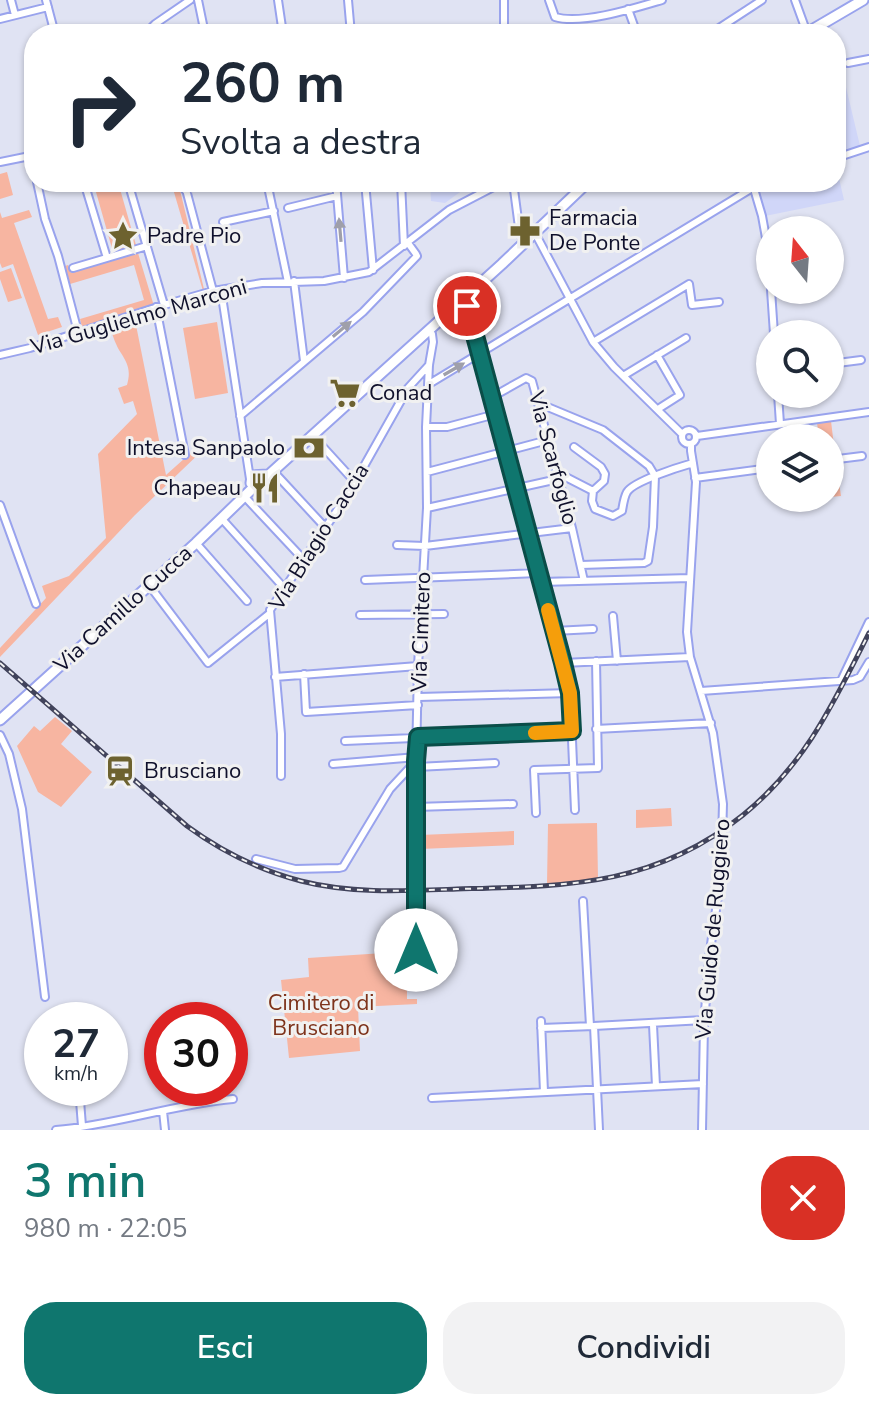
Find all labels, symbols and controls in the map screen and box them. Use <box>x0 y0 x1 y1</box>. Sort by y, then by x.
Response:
text: 260 m <box>180 45 345 122</box>
icon: right <box>48 56 152 160</box>
text: Svolta a destra <box>180 118 421 167</box>
place label: Farmacia De Ponte <box>549 203 640 258</box>
pharmacy icon: Farmacia De Ponte <box>508 214 542 248</box>
north arrow <box>756 216 844 304</box>
map controls <box>756 216 844 512</box>
one-way arrow <box>333 217 346 242</box>
place icon: Padre Pio <box>106 219 140 253</box>
place label: Padre Pio <box>147 221 241 251</box>
street label: Via Guglielmo Marconi <box>27 272 250 362</box>
pin <box>433 272 501 340</box>
icon: arrive <box>445 284 489 328</box>
button: search <box>756 320 844 408</box>
one-way arrow <box>332 321 352 338</box>
one-way arrow <box>443 362 465 376</box>
supermarket icon: Conad <box>328 376 362 410</box>
place label: Conad <box>369 378 432 408</box>
street label: Via Scarfoglio <box>520 387 585 528</box>
button: layers <box>756 424 844 512</box>
bank icon: Intesa Sanpaolo <box>292 431 326 465</box>
place label: Intesa Sanpaolo <box>127 433 285 463</box>
street label: Via Biagio Caccia <box>261 458 376 617</box>
restaurant icon: Chapeau <box>248 471 282 505</box>
place label: Chapeau <box>154 473 241 503</box>
street label: Via Camillo Cucca <box>46 539 199 680</box>
street label: Via Cimitero <box>404 571 438 694</box>
station icon: Brusciano <box>103 754 137 788</box>
place label: Brusciano <box>144 756 241 786</box>
street label: Via Guido de Ruggiero <box>688 817 738 1042</box>
position arrow <box>374 908 458 992</box>
park label: Cimitero di Brusciano <box>268 988 374 1043</box>
speed limit sign: 30 <box>144 1002 248 1106</box>
text: 27 <box>52 1017 100 1071</box>
text: km/h <box>54 1060 98 1087</box>
text: 3 min <box>24 1148 146 1214</box>
button: close <box>761 1156 845 1240</box>
text: 980 m · 22:05 <box>24 1211 187 1246</box>
button: Esci <box>24 1302 427 1394</box>
button: Condividi <box>443 1302 845 1394</box>

